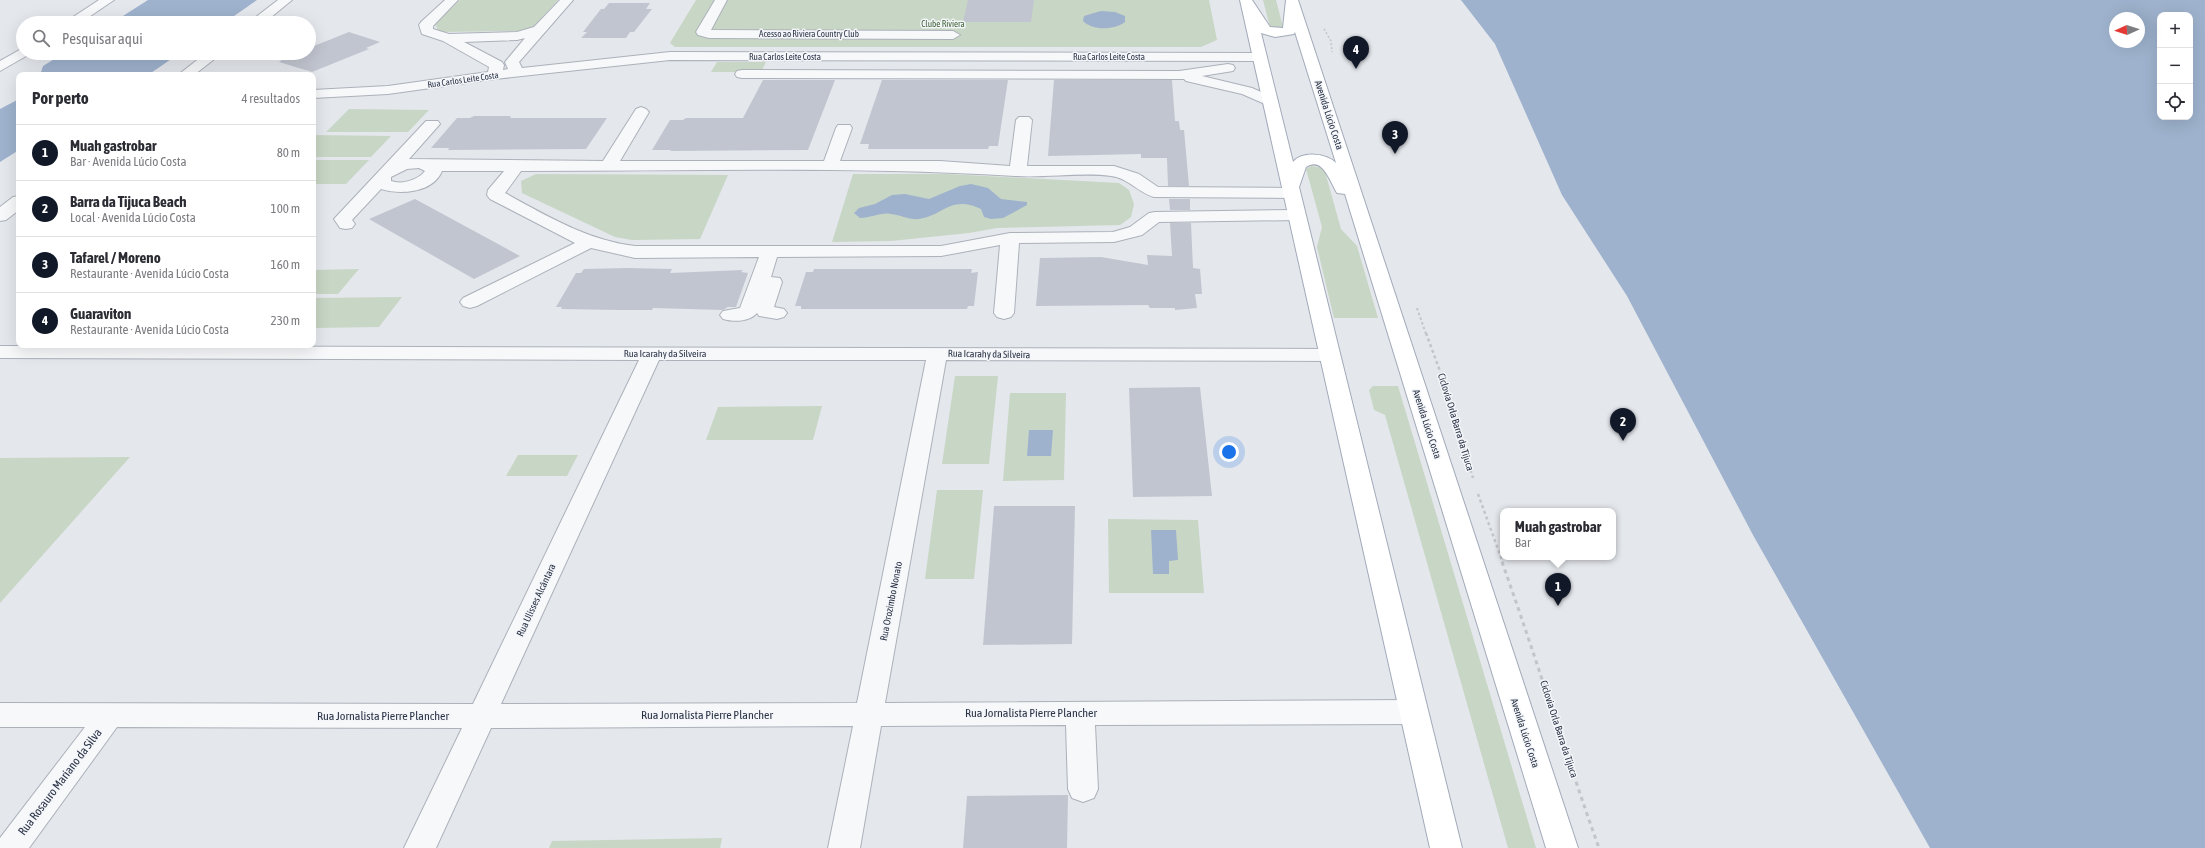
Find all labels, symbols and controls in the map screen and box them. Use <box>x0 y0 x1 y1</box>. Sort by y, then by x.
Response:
north arrow <box>2109 12 2145 48</box>
map controls <box>2157 12 2193 120</box>
button: + <box>2157 12 2193 48</box>
search box <box>16 16 316 60</box>
park label: Clube Riviera <box>921 19 965 29</box>
icon: search <box>30 27 52 49</box>
street label: Acesso ao Riviera Country Club <box>759 29 859 39</box>
text: Pesquisar aqui <box>62 30 143 47</box>
pin: 4 <box>1343 36 1369 69</box>
button: − <box>2157 48 2193 84</box>
street label: Rua Carlos Leite Costa <box>749 52 821 62</box>
street label: Rua Carlos Leite Costa <box>1073 52 1145 62</box>
street label: Rua Carlos Leite Costa <box>427 70 499 90</box>
street label: Avenida Lúcio Costa <box>1313 79 1346 151</box>
button: locate <box>2157 84 2193 120</box>
text: Por perto <box>32 88 89 108</box>
text: 4 resultados <box>241 91 300 106</box>
pin: 3 <box>1382 121 1408 154</box>
text: Muah gastrobar <box>70 137 156 154</box>
text: 1 <box>42 145 48 160</box>
text: 80 m <box>277 145 300 160</box>
text: Bar · Avenida Lúcio Costa <box>70 154 187 169</box>
text: Barra da Tijuca Beach <box>70 193 187 210</box>
text: 2 <box>42 201 48 216</box>
text: 100 m <box>271 201 300 216</box>
text: Local · Avenida Lúcio Costa <box>70 210 196 225</box>
text: Tafarel / Moreno <box>70 249 161 266</box>
text: 3 <box>42 257 48 272</box>
text: 160 m <box>271 257 300 272</box>
text: Restaurante · Avenida Lúcio Costa <box>70 266 229 281</box>
text: Guaraviton <box>70 305 131 322</box>
text: 4 <box>42 313 48 328</box>
text: 230 m <box>271 313 300 328</box>
text: Restaurante · Avenida Lúcio Costa <box>70 322 229 337</box>
street label: Rua Icarahy da Silveira <box>624 348 707 359</box>
street label: Rua Icarahy da Silveira <box>948 348 1031 360</box>
street label: Ciclovia Orla Barra da Tijuca <box>1436 372 1476 472</box>
street label: Avenida Lúcio Costa <box>1411 388 1444 460</box>
pin: 2 <box>1610 408 1636 441</box>
your location <box>1219 442 1239 462</box>
popup <box>1500 508 1616 560</box>
text: Muah gastrobar <box>1515 518 1601 535</box>
text: Bar <box>1515 535 1531 550</box>
street label: Rua Orozimbo Nonato <box>878 560 904 642</box>
street label: Rua Ulisses Alcântara <box>514 562 558 638</box>
pin: 1 <box>1545 573 1571 606</box>
street label: Ciclovia Orla Barra da Tijuca <box>1538 679 1580 779</box>
street label: Avenida Lúcio Costa <box>1509 697 1542 769</box>
street label: Rua Jornalista Pierre Plancher <box>965 706 1097 720</box>
street label: Rua Jornalista Pierre Plancher <box>641 708 773 722</box>
street label: Rua Jornalista Pierre Plancher <box>317 709 449 723</box>
street label: Rua Rosauro Mariano da Silva <box>15 726 105 838</box>

